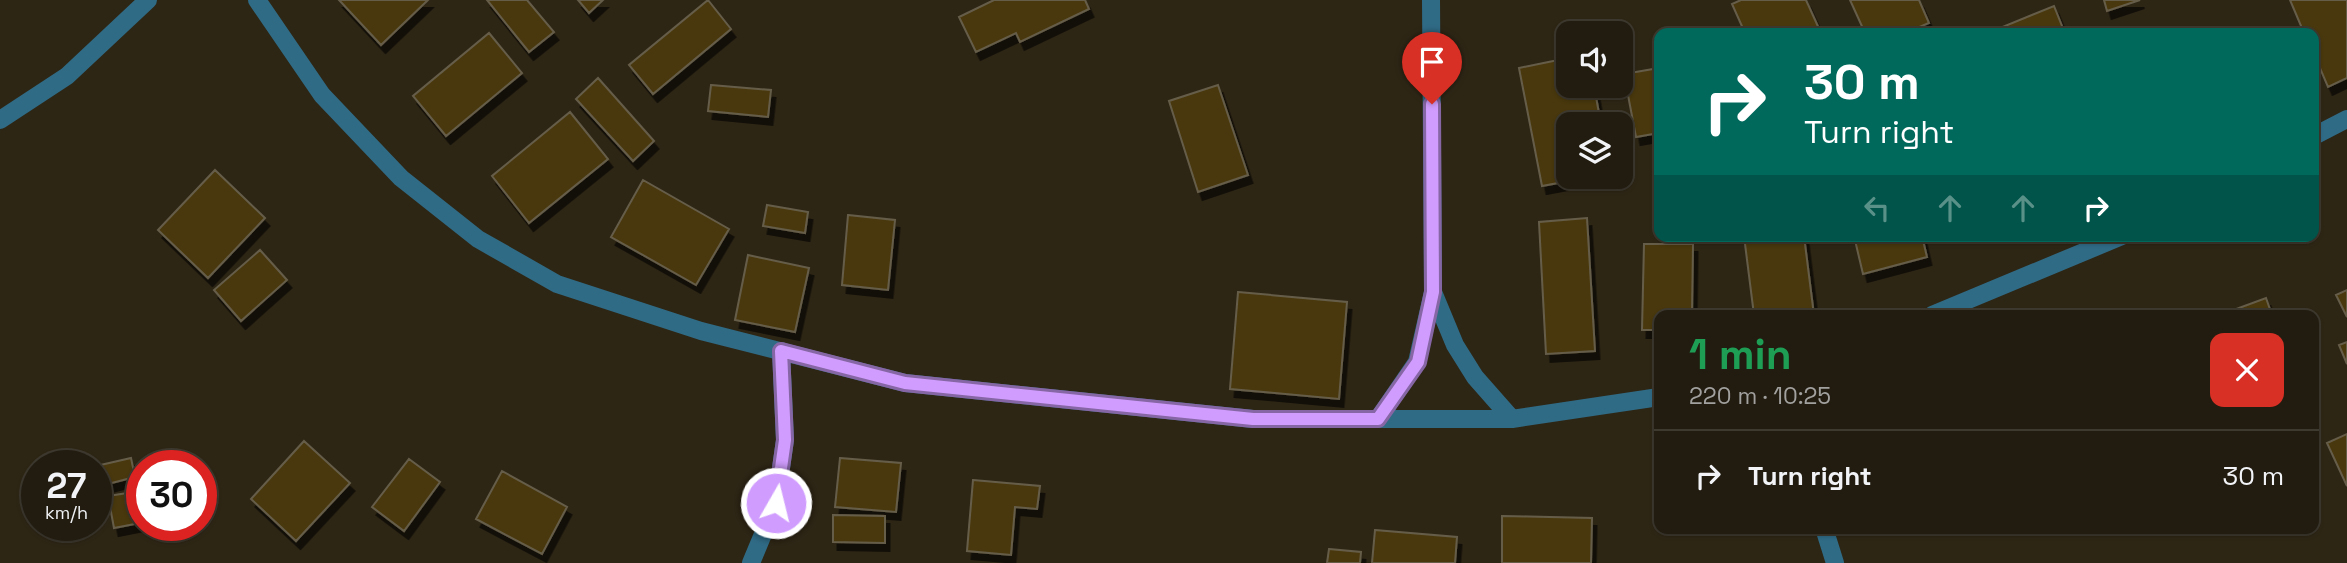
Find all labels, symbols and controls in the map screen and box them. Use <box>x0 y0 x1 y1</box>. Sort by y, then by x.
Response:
map controls <box>1556 21 1633 189</box>
button: sound <box>1556 21 1633 98</box>
pin <box>1402 32 1462 104</box>
icon: arrive <box>1413 43 1451 81</box>
text: 30 m <box>1804 51 1920 113</box>
icon: right <box>1689 56 1780 147</box>
button: layers <box>1556 112 1633 189</box>
text: Turn right <box>1804 112 1954 152</box>
icon: left <box>1858 189 1896 227</box>
icon: ahead <box>1931 189 1969 227</box>
icon: ahead <box>2004 189 2042 227</box>
icon: right <box>2077 189 2115 227</box>
text: 1 min <box>1689 328 1792 381</box>
button: close <box>2210 333 2284 407</box>
text: 220 m · 10:25 <box>1689 381 1831 411</box>
speed limit sign: 30 <box>126 450 217 541</box>
icon: right <box>1689 457 1727 495</box>
text: Turn right <box>1748 459 1872 493</box>
text: 30 m <box>2223 459 2284 493</box>
text: 27 <box>47 464 86 508</box>
position arrow <box>739 466 813 540</box>
text: km/h <box>45 501 88 524</box>

